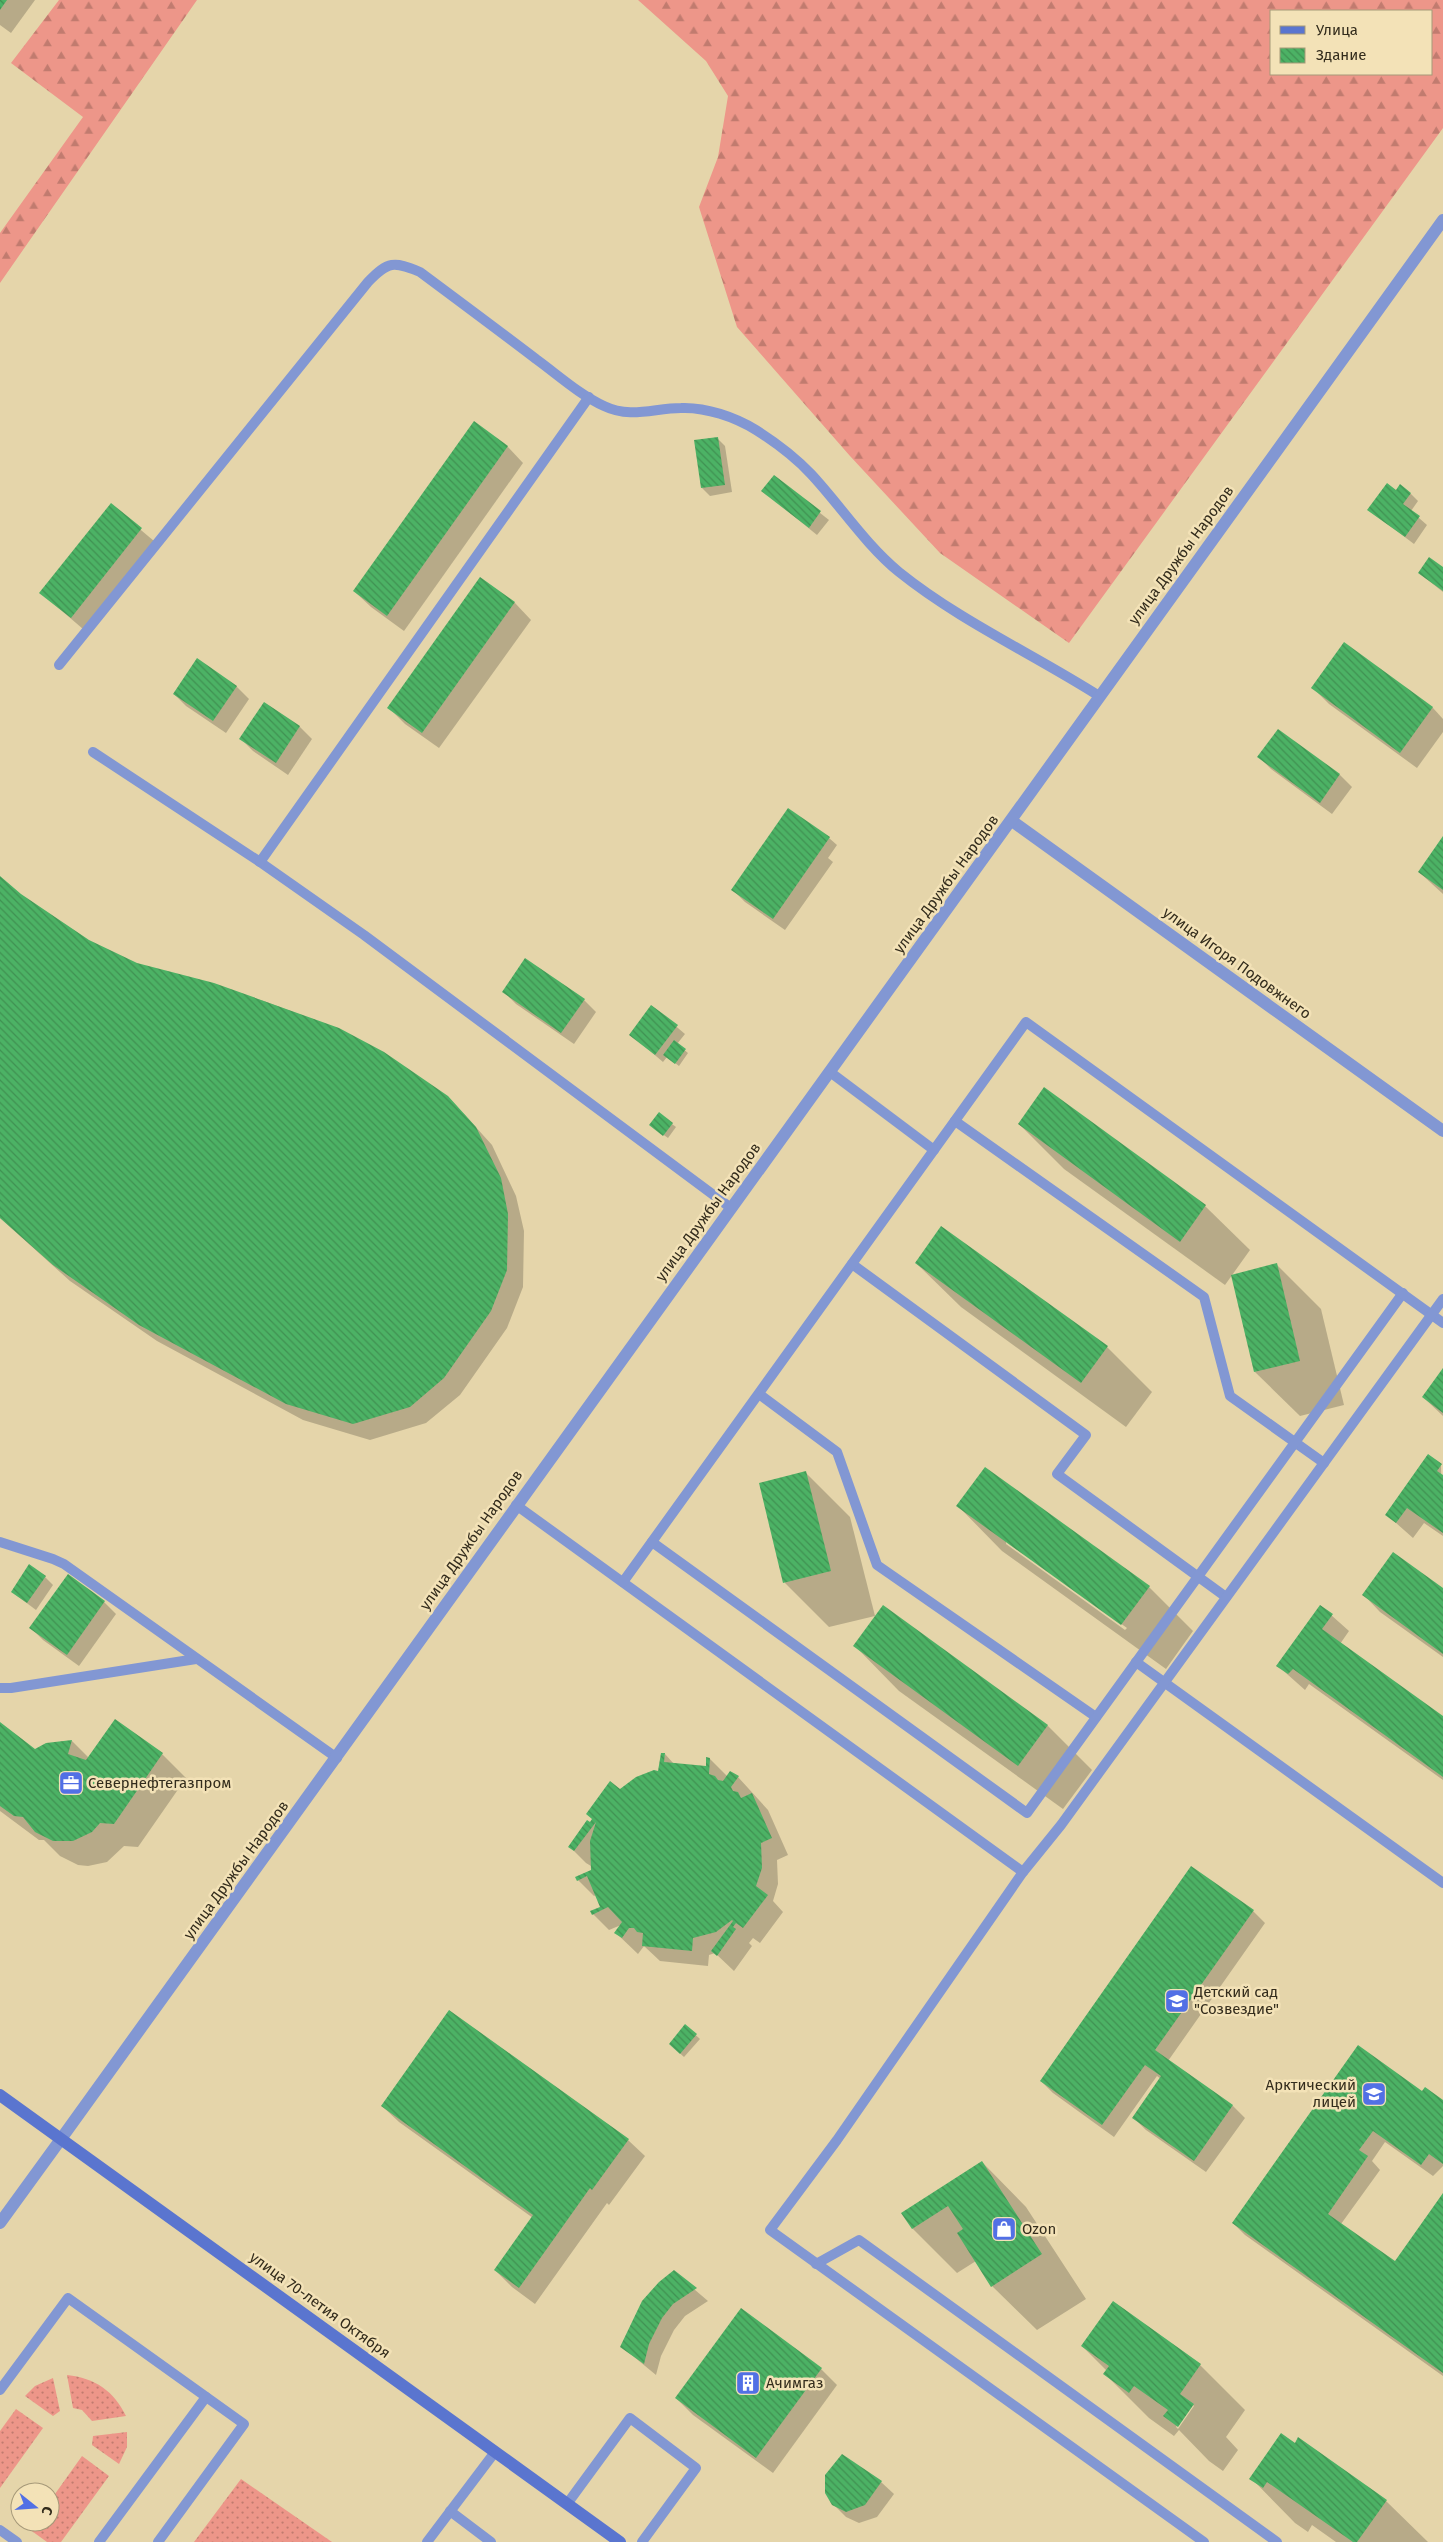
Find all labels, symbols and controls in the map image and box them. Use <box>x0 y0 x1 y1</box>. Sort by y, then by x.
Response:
legend <box>1270 10 1433 75</box>
text: Улица <box>1316 21 1358 39</box>
text: Здание <box>1316 46 1366 64</box>
street label: улица Дружбы Народов <box>1125 482 1237 628</box>
street label: улица Дружбы Народов <box>890 811 1002 957</box>
street label: улица Игоря Подовжнего <box>1159 903 1315 1023</box>
street label: улица Дружбы Народов <box>652 1139 764 1285</box>
street label: улица Дружбы Народов <box>416 1466 526 1614</box>
office icon: Севернефтегазпром <box>58 1770 84 1796</box>
place label: Севернефтегазпром <box>88 1774 231 1792</box>
street label: улица Дружбы Народов <box>180 1797 292 1943</box>
place label: Детский сад "Созвездие" <box>1193 1983 1279 2018</box>
school or university icon: Детский сад "Созвездие" <box>1164 1988 1190 2014</box>
place label: Арктический лицей <box>1266 2076 1356 2111</box>
school or university icon: Арктический лицей <box>1361 2081 1387 2107</box>
shop icon: Ozon <box>991 2216 1017 2242</box>
place label: Ozon <box>1022 2220 1056 2238</box>
street label: улица 70-летия Октября <box>246 2248 394 2362</box>
building icon: Ачимгаз <box>735 2370 761 2396</box>
place label: Ачимгаз <box>766 2374 823 2392</box>
north arrow <box>10 2482 60 2532</box>
text: С <box>38 2504 56 2517</box>

